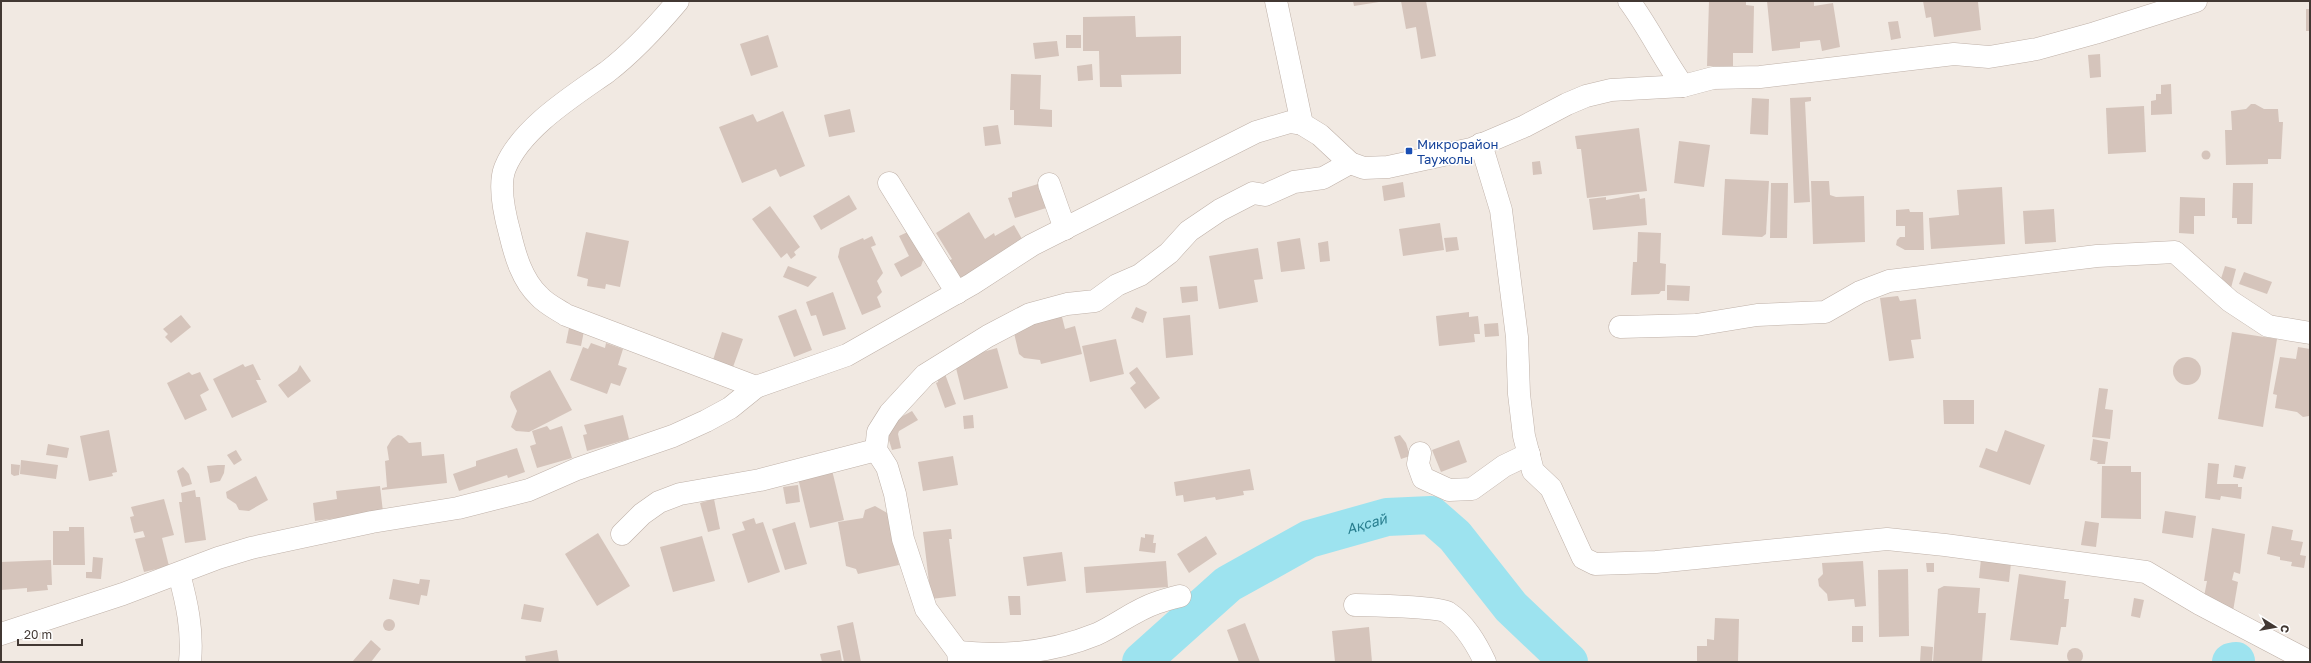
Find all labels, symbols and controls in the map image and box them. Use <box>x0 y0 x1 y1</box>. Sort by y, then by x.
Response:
place label: Микрорайон Таужолы <box>1417 136 1498 167</box>
marker: Микрорайон Таужолы <box>1404 146 1414 156</box>
water label: Ақсай <box>1344 509 1390 537</box>
north arrow <box>2255 607 2295 647</box>
scale bar <box>18 621 82 647</box>
text: С <box>2278 624 2292 634</box>
text: 20 m <box>24 627 52 642</box>

